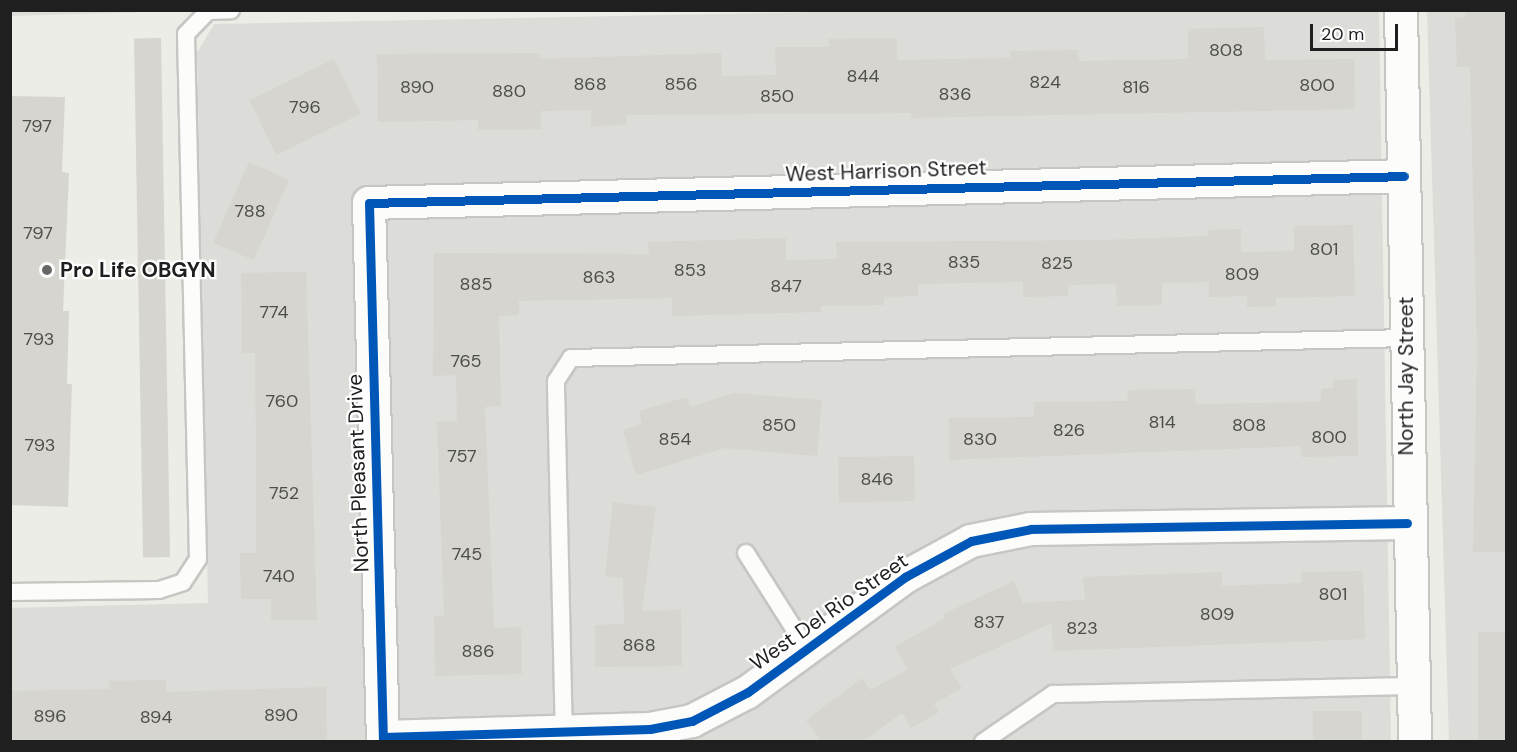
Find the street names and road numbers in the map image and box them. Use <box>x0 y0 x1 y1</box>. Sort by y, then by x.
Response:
street label: West Harrison Street <box>785 155 987 187</box>
street label: North Jay Street <box>1393 296 1419 456</box>
street label: North Pleasant Drive <box>342 373 374 573</box>
street label: West Del Rio Street <box>745 548 913 676</box>

